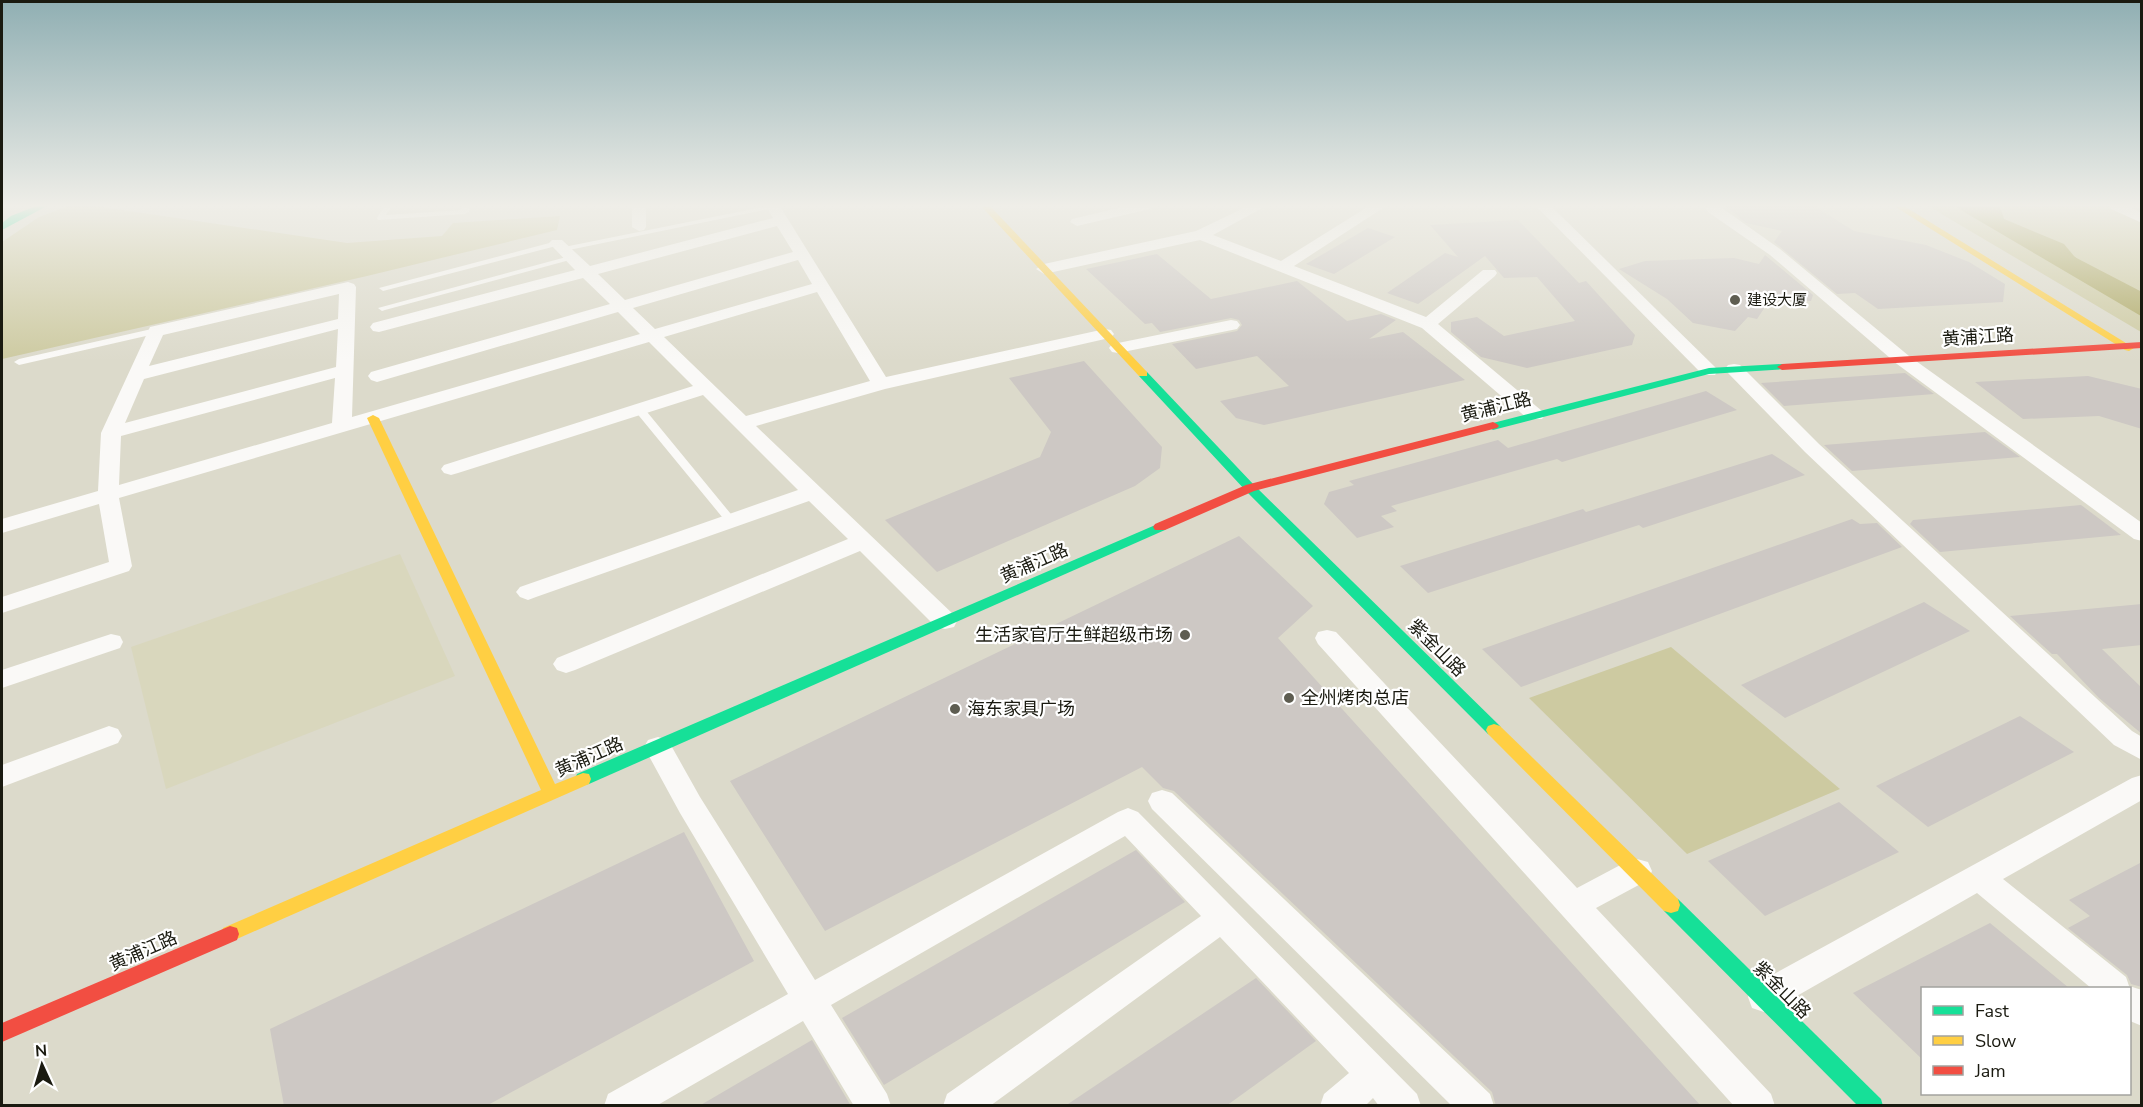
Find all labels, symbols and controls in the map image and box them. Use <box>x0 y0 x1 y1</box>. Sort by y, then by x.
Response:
place label: 建设大厦 <box>1747 290 1807 310</box>
marker: 建设大厦 <box>1728 293 1742 307</box>
street label: 黄浦江路 <box>1941 323 2015 351</box>
street label: 黄浦江路 <box>1458 387 1534 427</box>
street label: 黄浦江路 <box>996 537 1072 589</box>
street label: 紫金山路 <box>1403 614 1471 682</box>
place label: 生活家官厅生鲜超级市场 <box>975 623 1173 647</box>
marker: 生活家官厅生鲜超级市场 <box>1178 628 1192 642</box>
place label: 全州烤肉总店 <box>1301 686 1409 710</box>
marker: 全州烤肉总店 <box>1282 691 1296 705</box>
place label: 海东家具广场 <box>967 697 1075 721</box>
marker: 海东家具广场 <box>948 702 962 716</box>
street label: 黄浦江路 <box>551 731 627 783</box>
street label: 黄浦江路 <box>105 925 181 977</box>
street label: 紫金山路 <box>1748 956 1816 1024</box>
legend <box>1921 987 2131 1095</box>
text: Fast <box>1975 999 2010 1023</box>
text: Slow <box>1975 1029 2016 1053</box>
north arrow <box>12 1035 72 1095</box>
text: N <box>34 1040 48 1062</box>
text: Jam <box>1974 1059 2006 1083</box>

